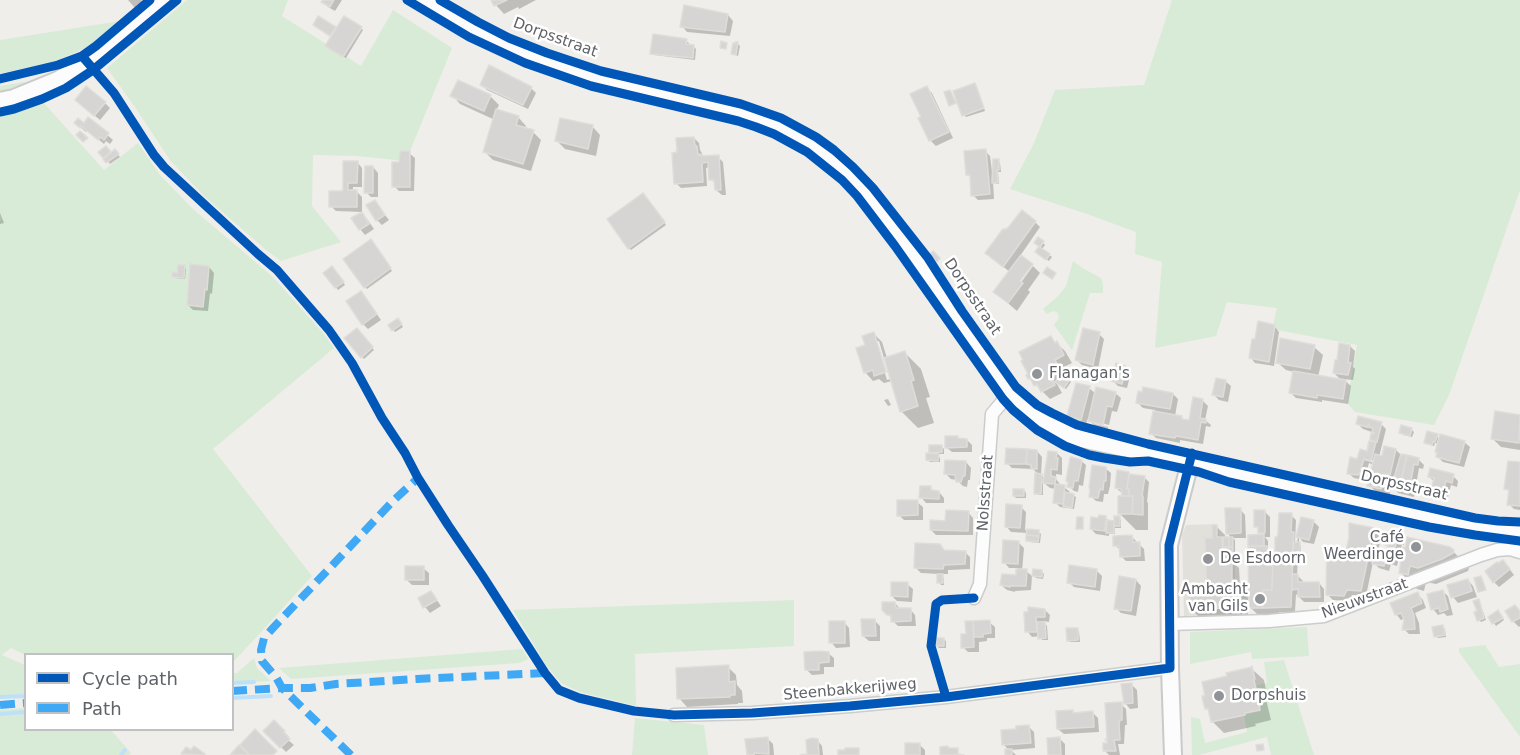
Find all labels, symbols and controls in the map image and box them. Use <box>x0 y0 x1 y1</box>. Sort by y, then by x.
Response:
street label: Dorpsstraat <box>510 14 600 62</box>
street label: Dorpsstraat <box>940 255 1004 339</box>
place label: Flanagan's <box>1049 365 1130 383</box>
marker: Flanagan's <box>1030 367 1044 381</box>
street label: Nolsstraat <box>974 454 998 532</box>
street label: Dorpsstraat <box>1359 467 1449 505</box>
place label: Café Weerdinge <box>1324 529 1404 564</box>
marker: Café Weerdinge <box>1409 540 1423 554</box>
place label: De Esdoorn <box>1220 550 1306 568</box>
marker: De Esdoorn <box>1201 552 1215 566</box>
street label: Nieuwstraat <box>1319 575 1411 623</box>
place label: Ambacht van Gils <box>1181 581 1248 616</box>
marker: Ambacht van Gils <box>1253 592 1267 606</box>
legend <box>24 653 234 731</box>
text: Cycle path <box>82 668 178 689</box>
street label: Steenbakkerijweg <box>783 675 917 705</box>
place label: Dorpshuis <box>1231 687 1306 705</box>
marker: Dorpshuis <box>1212 689 1226 703</box>
text: Path <box>82 698 122 719</box>

